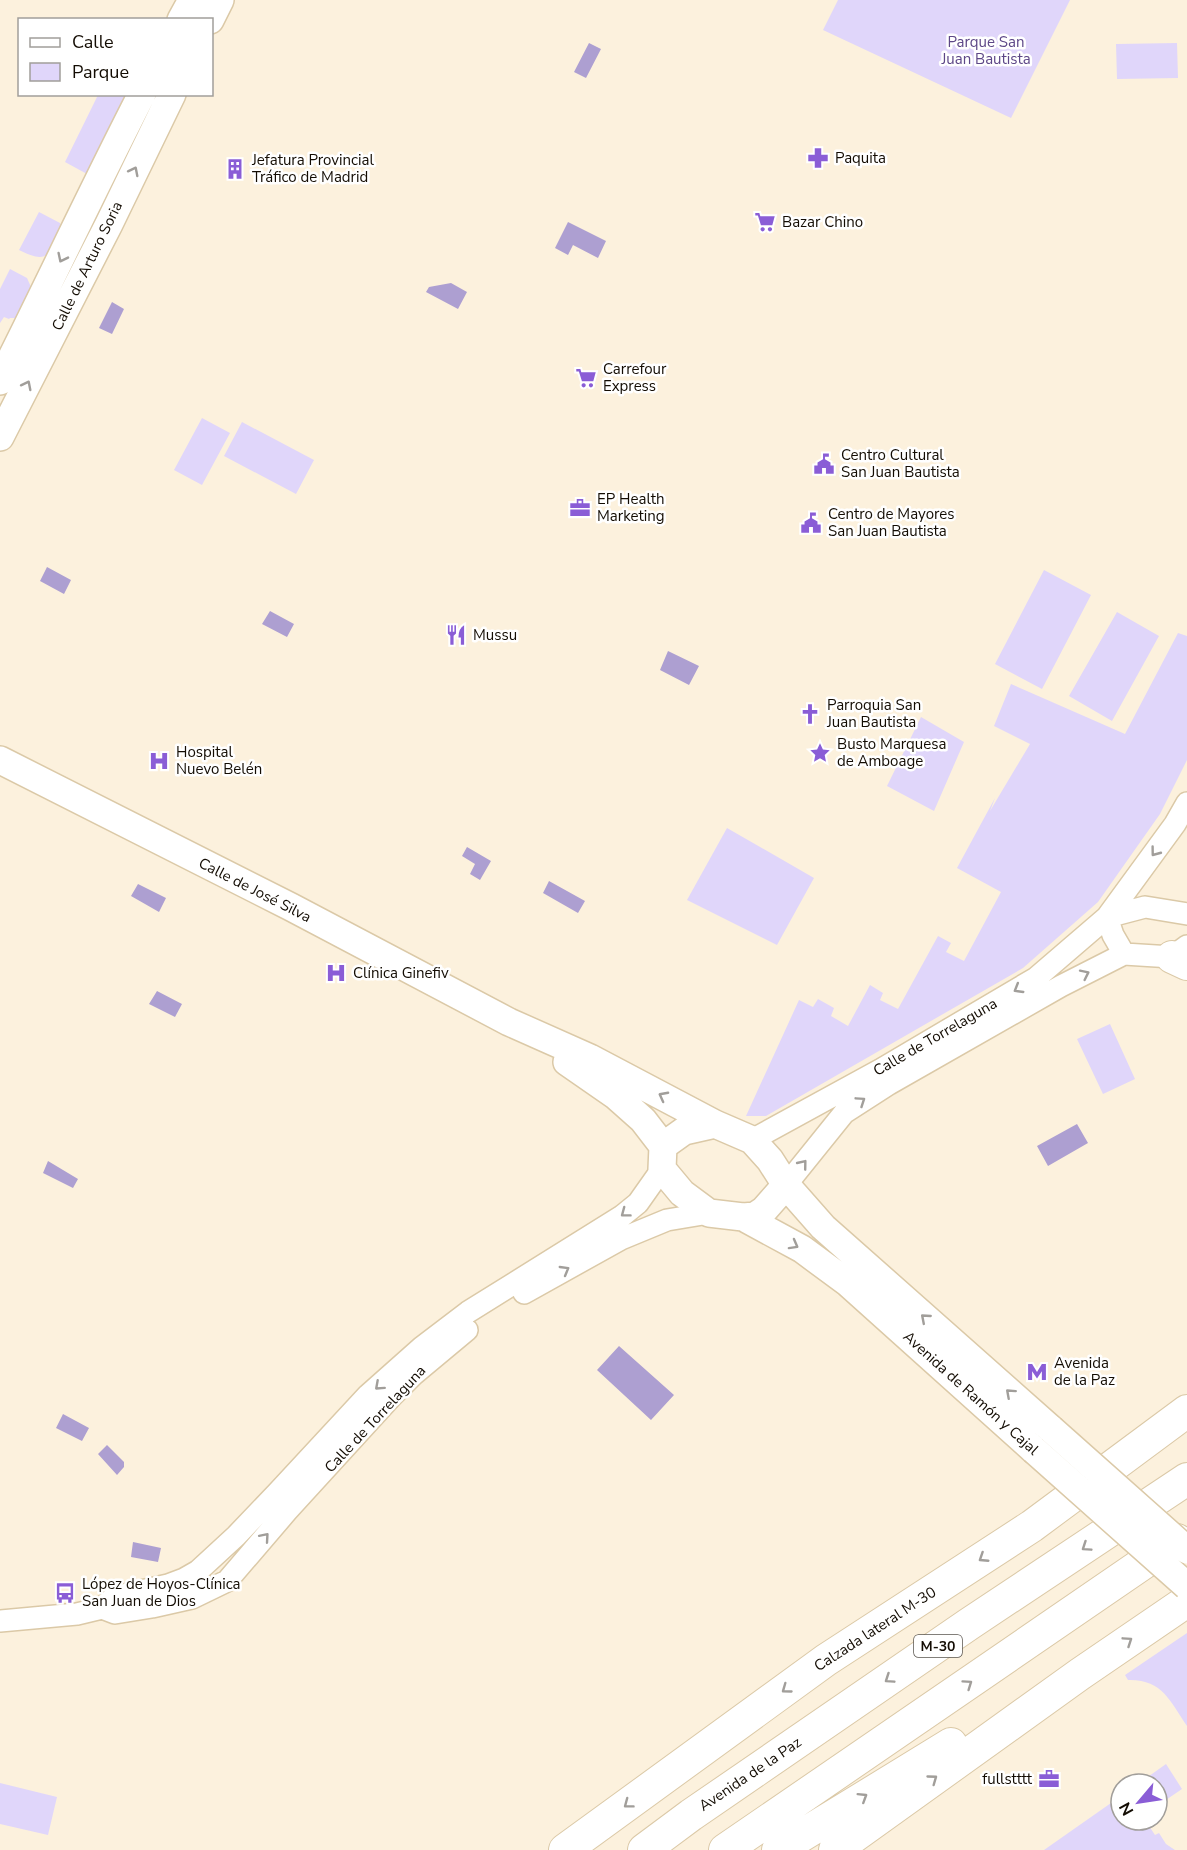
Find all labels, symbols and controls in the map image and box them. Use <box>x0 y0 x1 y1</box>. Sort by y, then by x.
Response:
legend <box>18 18 213 96</box>
text: Calle <box>72 30 114 54</box>
park label: Parque San Juan Bautista <box>940 32 1031 69</box>
text: Parque <box>72 60 129 84</box>
pharmacy icon: Paquita <box>806 146 830 170</box>
place label: Paquita <box>835 148 886 168</box>
place label: Jefatura Provincial Tráfico de Madrid <box>251 150 374 187</box>
building icon: Jefatura Provincial Tráfico de Madrid <box>223 157 247 181</box>
one-way arrow <box>127 166 138 177</box>
street label: Calle de Arturo Soria <box>47 198 127 334</box>
supermarket icon: Bazar Chino <box>753 210 777 234</box>
place label: Bazar Chino <box>782 212 863 232</box>
one-way arrow <box>57 252 69 263</box>
place label: Carrefour Express <box>603 359 667 396</box>
supermarket icon: Carrefour Express <box>574 366 598 390</box>
one-way arrow <box>20 381 31 392</box>
place label: Centro Cultural San Juan Bautista <box>841 445 960 482</box>
public building icon: Centro Cultural San Juan Bautista <box>812 452 836 476</box>
place label: EP Health Marketing <box>597 489 665 526</box>
office icon: EP Health Marketing <box>568 496 592 520</box>
place label: Centro de Mayores San Juan Bautista <box>828 504 954 541</box>
public building icon: Centro de Mayores San Juan Bautista <box>799 511 823 535</box>
restaurant icon: Mussu <box>444 623 468 647</box>
place label: Mussu <box>473 625 517 645</box>
place label: Parroquia San Juan Bautista <box>826 695 921 732</box>
church icon: Parroquia San Juan Bautista <box>798 702 822 726</box>
place label: Busto Marquesa de Amboage <box>837 734 946 771</box>
place icon: Busto Marquesa de Amboage <box>808 741 832 765</box>
place label: Hospital Nuevo Belén <box>176 742 262 779</box>
hospital icon: Hospital Nuevo Belén <box>147 749 171 773</box>
one-way arrow <box>1151 845 1162 856</box>
street label: Calle de José Silva <box>195 853 315 927</box>
hospital icon: Clínica Ginefiv <box>324 961 348 985</box>
place label: Clínica Ginefiv <box>353 963 449 983</box>
one-way arrow <box>1079 969 1090 981</box>
one-way arrow <box>1014 982 1024 993</box>
street label: Calle de Torrelaguna <box>869 993 1001 1081</box>
one-way arrow <box>659 1092 669 1103</box>
one-way arrow <box>854 1097 865 1108</box>
one-way arrow <box>795 1159 806 1170</box>
one-way arrow <box>621 1206 632 1217</box>
one-way arrow <box>788 1238 798 1249</box>
one-way arrow <box>559 1265 570 1277</box>
one-way arrow <box>921 1314 932 1325</box>
street label: Avenida de Ramón y Cajal <box>899 1327 1044 1460</box>
place label: Avenida de la Paz <box>1054 1353 1115 1390</box>
metro station icon: Avenida de la Paz <box>1025 1360 1049 1384</box>
street label: Calle de Torrelaguna <box>320 1361 430 1477</box>
one-way arrow <box>375 1379 385 1390</box>
one-way arrow <box>1006 1389 1017 1400</box>
one-way arrow <box>258 1533 269 1544</box>
one-way arrow <box>1082 1540 1093 1551</box>
one-way arrow <box>979 1551 990 1562</box>
place label: López de Hoyos-Clínica San Juan de Dios <box>82 1574 241 1611</box>
bus stop icon: López de Hoyos-Clínica San Juan de Dios <box>53 1581 77 1605</box>
street label: Calzada lateral M-30 <box>811 1583 939 1675</box>
road number: M-30 <box>914 1635 962 1657</box>
one-way arrow <box>1122 1637 1133 1648</box>
one-way arrow <box>885 1672 896 1683</box>
one-way arrow <box>962 1680 973 1691</box>
one-way arrow <box>781 1682 792 1693</box>
street label: Avenida de la Paz <box>695 1732 805 1816</box>
office icon: fullstttt <box>1037 1767 1061 1791</box>
place label: fullstttt <box>982 1769 1033 1789</box>
north arrow <box>1109 1772 1169 1832</box>
one-way arrow <box>927 1775 938 1786</box>
one-way arrow <box>857 1793 867 1805</box>
one-way arrow <box>623 1796 634 1807</box>
text: N <box>1114 1798 1139 1819</box>

